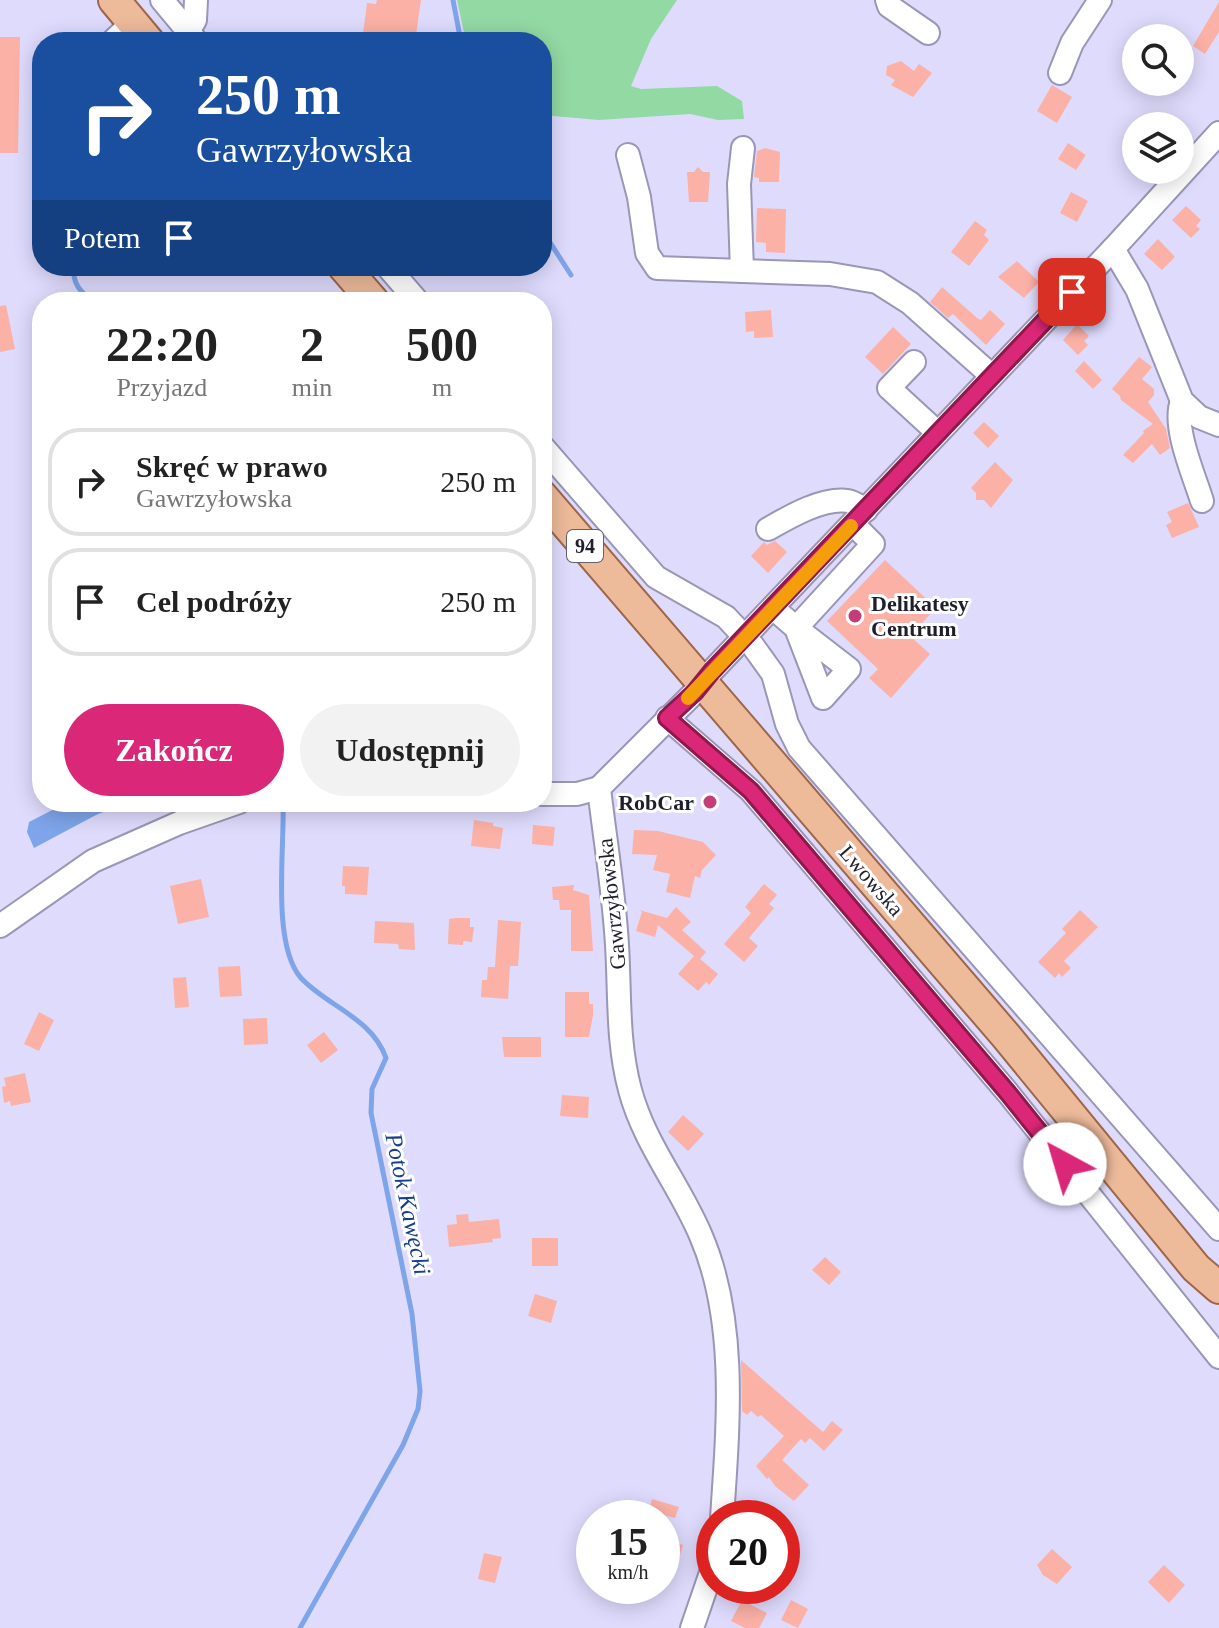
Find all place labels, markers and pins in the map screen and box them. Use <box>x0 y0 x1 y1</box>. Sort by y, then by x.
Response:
pin <box>1038 258 1106 326</box>
place label: Delikatesy Centrum <box>871 591 969 641</box>
marker: Delikatesy Centrum <box>846 607 864 625</box>
place label: RobCar <box>618 790 694 815</box>
marker: RobCar <box>701 793 719 811</box>

